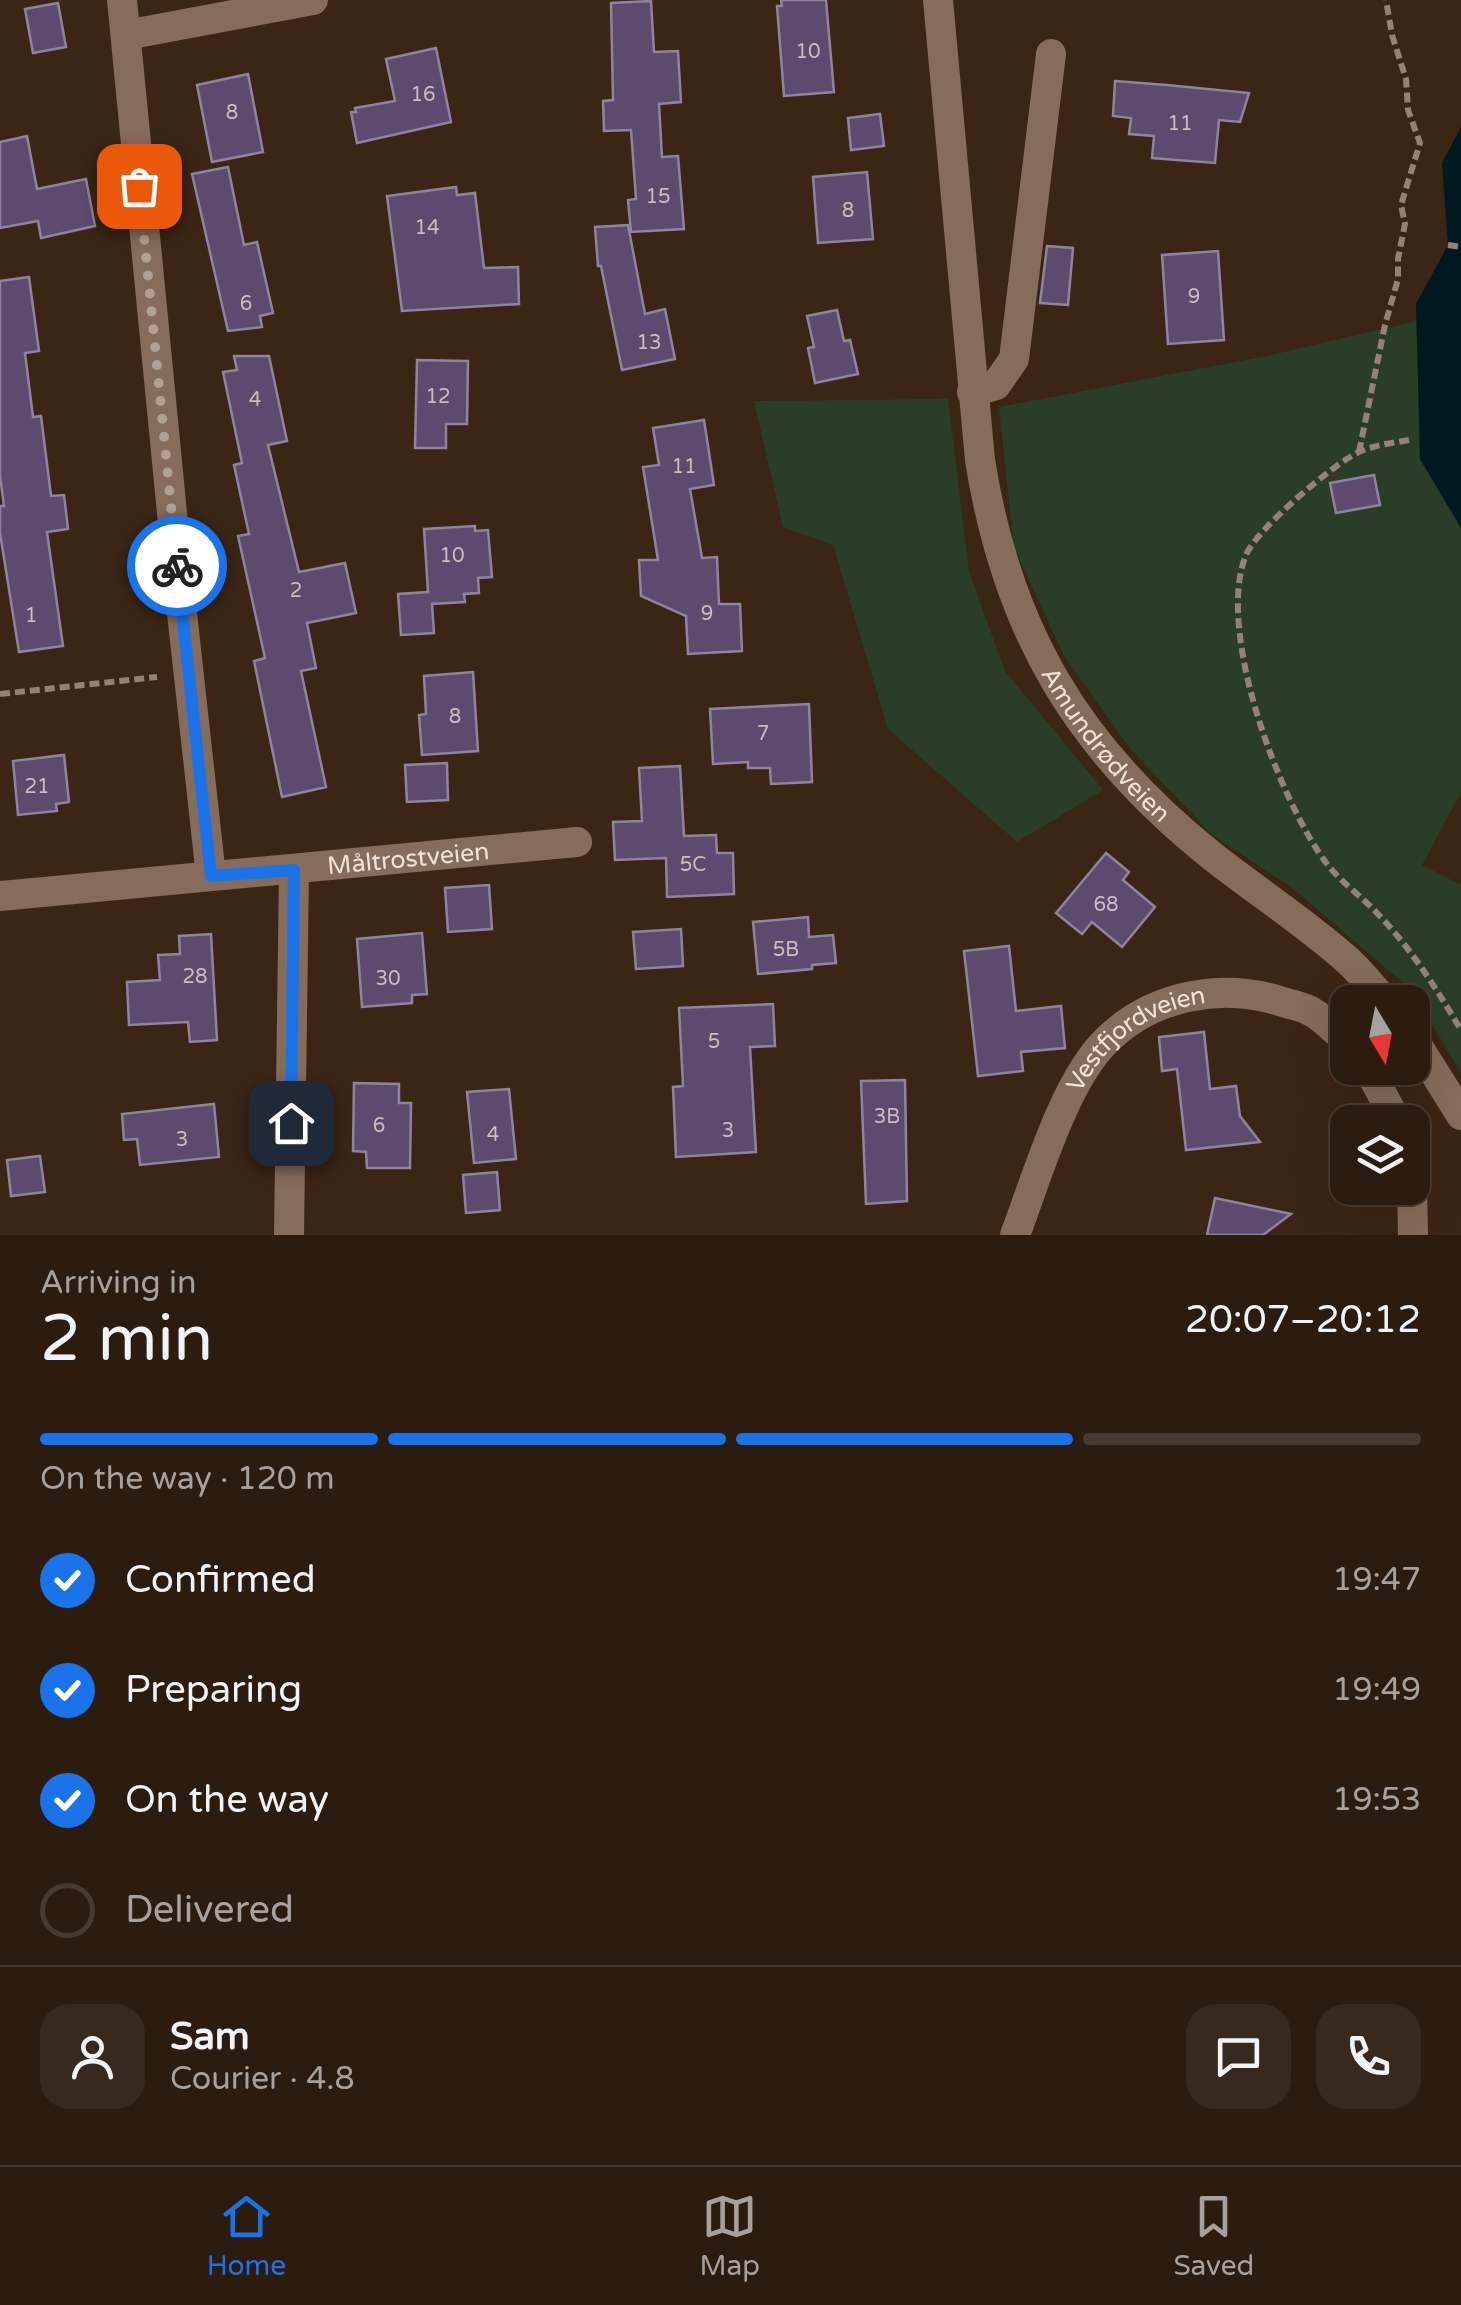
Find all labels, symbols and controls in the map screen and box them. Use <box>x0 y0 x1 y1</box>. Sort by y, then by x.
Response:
house number: 10 <box>795 40 821 64</box>
house number: 16 <box>410 83 436 107</box>
house number: 8 <box>226 101 238 125</box>
house number: 11 <box>1167 112 1193 136</box>
pin <box>97 144 182 229</box>
icon: bag <box>112 159 167 214</box>
house number: 15 <box>645 185 671 209</box>
house number: 8 <box>842 199 854 223</box>
house number: 14 <box>414 216 440 240</box>
house number: 9 <box>1188 285 1200 309</box>
house number: 6 <box>240 292 252 316</box>
house number: 13 <box>636 331 662 355</box>
house number: 12 <box>425 385 451 409</box>
house number: 4 <box>249 388 261 412</box>
house number: 11 <box>671 455 697 479</box>
courier <box>127 516 227 616</box>
icon: bike <box>150 539 205 594</box>
house number: 10 <box>439 544 465 568</box>
house number: 2 <box>290 579 302 603</box>
house number: 9 <box>701 602 713 626</box>
house number: 1 <box>25 604 37 628</box>
street label: Amundrødveien <box>1034 662 1176 829</box>
house number: 8 <box>449 705 461 729</box>
house number: 7 <box>757 722 769 746</box>
house number: 21 <box>24 775 50 799</box>
street label: Måltrostveien <box>326 836 491 881</box>
house number: 5C <box>680 853 706 877</box>
house number: 68 <box>1093 893 1119 917</box>
house number: 5B <box>773 938 799 962</box>
house number: 28 <box>182 965 208 989</box>
house number: 30 <box>375 967 401 991</box>
street label: Vestfjordveien <box>1060 980 1207 1097</box>
north arrow <box>1330 985 1430 1085</box>
map controls <box>1330 985 1430 1205</box>
house number: 5 <box>708 1030 720 1054</box>
pin <box>249 1081 334 1166</box>
icon: home <box>264 1096 319 1151</box>
house number: 3B <box>874 1105 900 1129</box>
button: layers <box>1330 1105 1430 1205</box>
house number: 6 <box>373 1114 385 1138</box>
house number: 3 <box>722 1119 734 1143</box>
house number: 4 <box>487 1123 499 1147</box>
house number: 3 <box>176 1128 188 1152</box>
text: Arriving in <box>40 1264 197 1302</box>
text: 20:07–20:12 <box>1185 1297 1421 1343</box>
text: 2 min <box>40 1300 213 1379</box>
text: On the way · 120 m <box>40 1460 335 1498</box>
icon: check <box>40 1553 95 1608</box>
text: Confirmed <box>125 1557 316 1603</box>
text: 19:47 <box>1332 1561 1421 1599</box>
icon: check <box>40 1663 95 1718</box>
text: Preparing <box>125 1667 302 1713</box>
text: 19:49 <box>1332 1671 1421 1709</box>
icon: check <box>40 1773 95 1828</box>
text: On the way <box>125 1777 329 1823</box>
text: 19:53 <box>1332 1781 1421 1819</box>
text: Delivered <box>125 1887 294 1933</box>
button: person <box>40 2004 145 2109</box>
button: chat <box>1186 2004 1291 2109</box>
button: phone <box>1316 2004 1421 2109</box>
text: Sam <box>170 2014 250 2060</box>
text: Courier · 4.8 <box>170 2060 355 2098</box>
tab: Home <box>207 2189 286 2283</box>
tab: Map <box>699 2189 760 2283</box>
tab: Saved <box>1173 2189 1254 2283</box>

